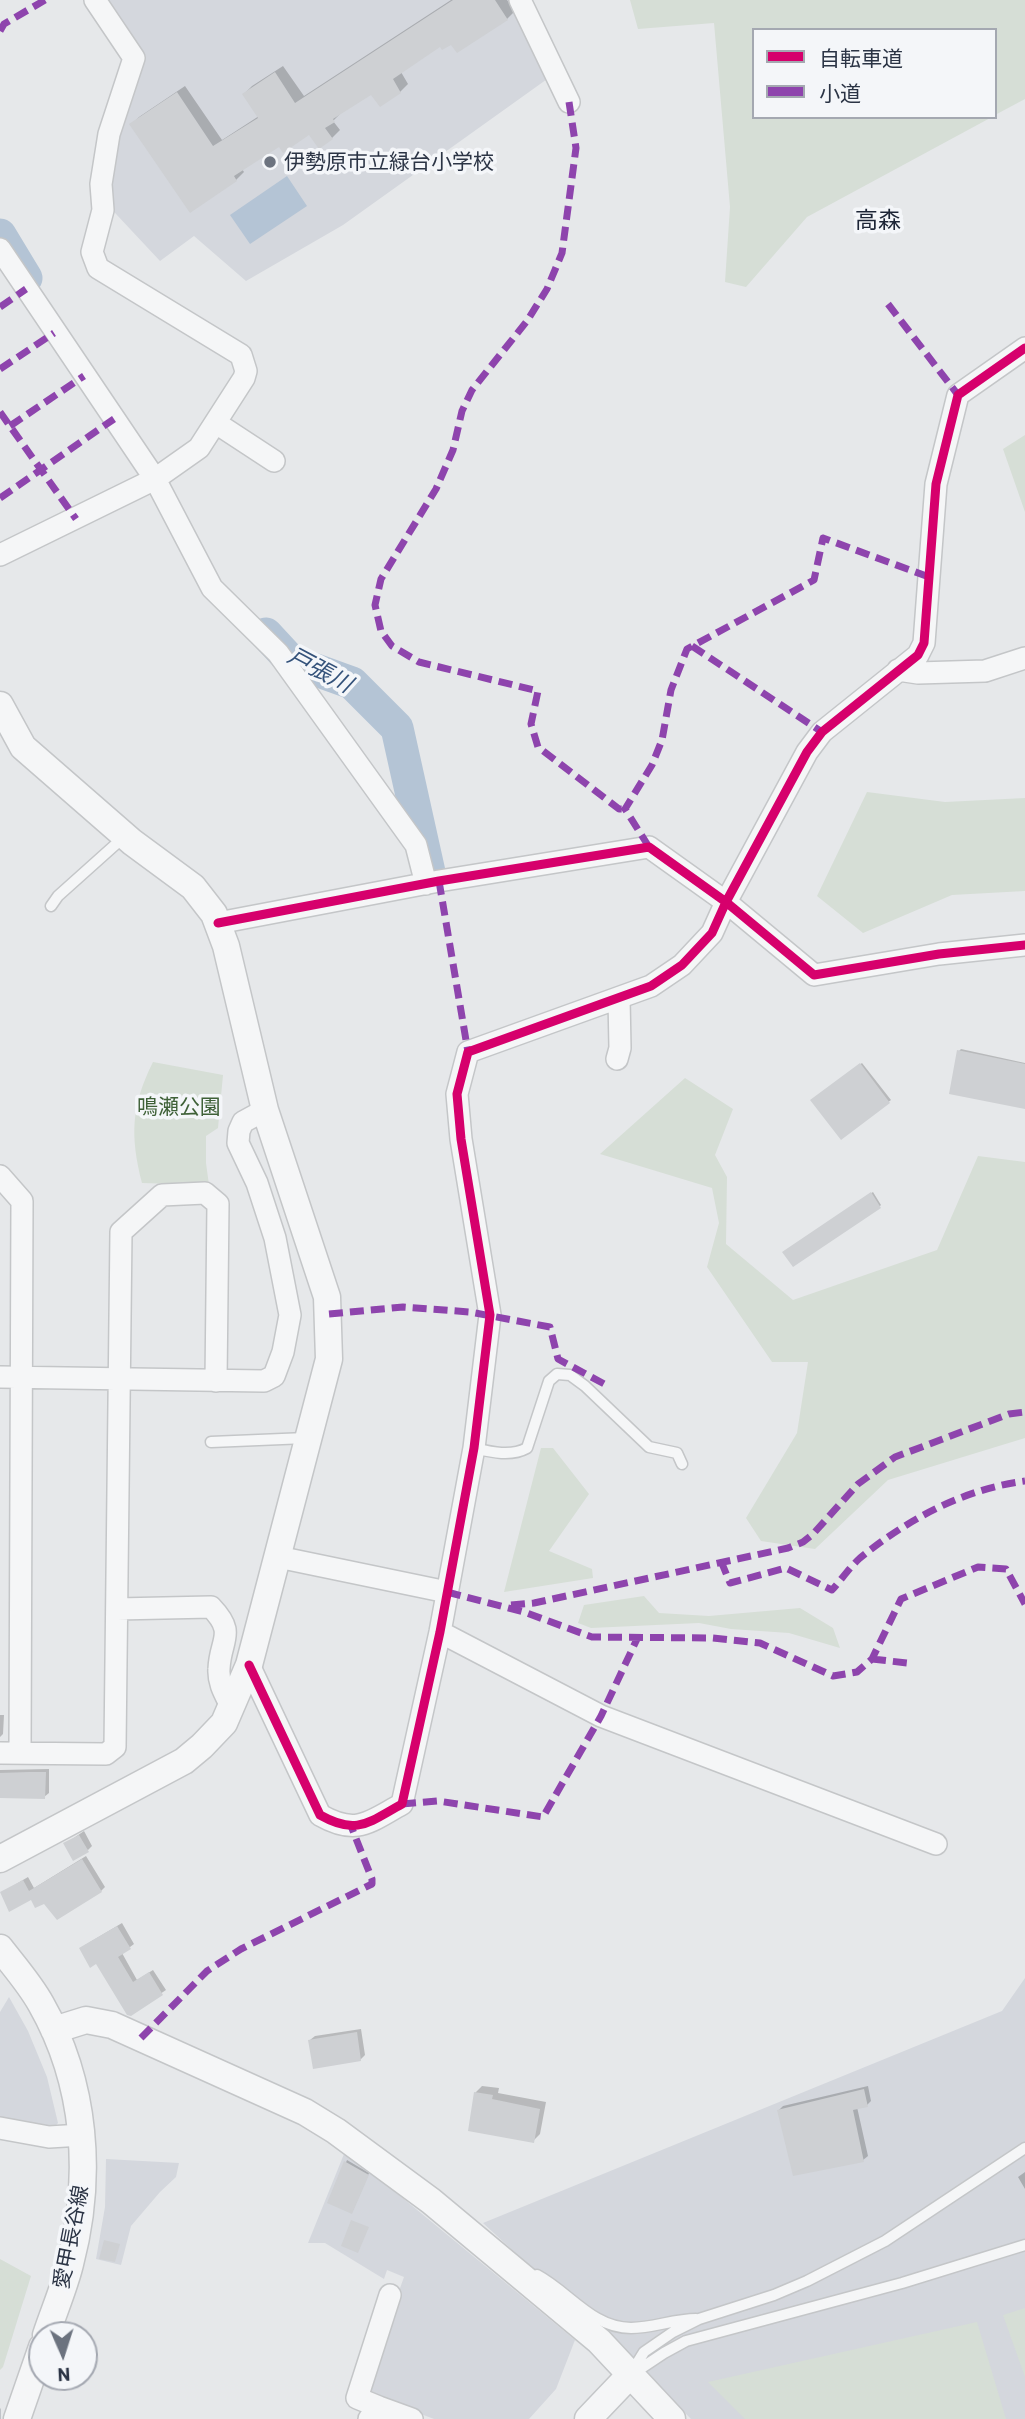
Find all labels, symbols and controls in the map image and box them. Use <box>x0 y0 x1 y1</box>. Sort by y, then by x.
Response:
legend <box>752 28 997 119</box>
text: 自転車道 <box>819 45 903 70</box>
text: 小道 <box>819 80 861 105</box>
place label: 伊勢原市立緑台小学校 <box>284 149 494 175</box>
marker: 伊勢原市立緑台小学校 <box>262 154 278 170</box>
district label: 高森 <box>855 206 901 234</box>
water label: 戸張川 <box>283 642 357 698</box>
park label: 鳴瀬公園 <box>137 1094 221 1120</box>
street label: 愛甲長谷線 <box>49 2183 93 2291</box>
north arrow <box>28 2321 98 2391</box>
text: N <box>57 2364 71 2387</box>

